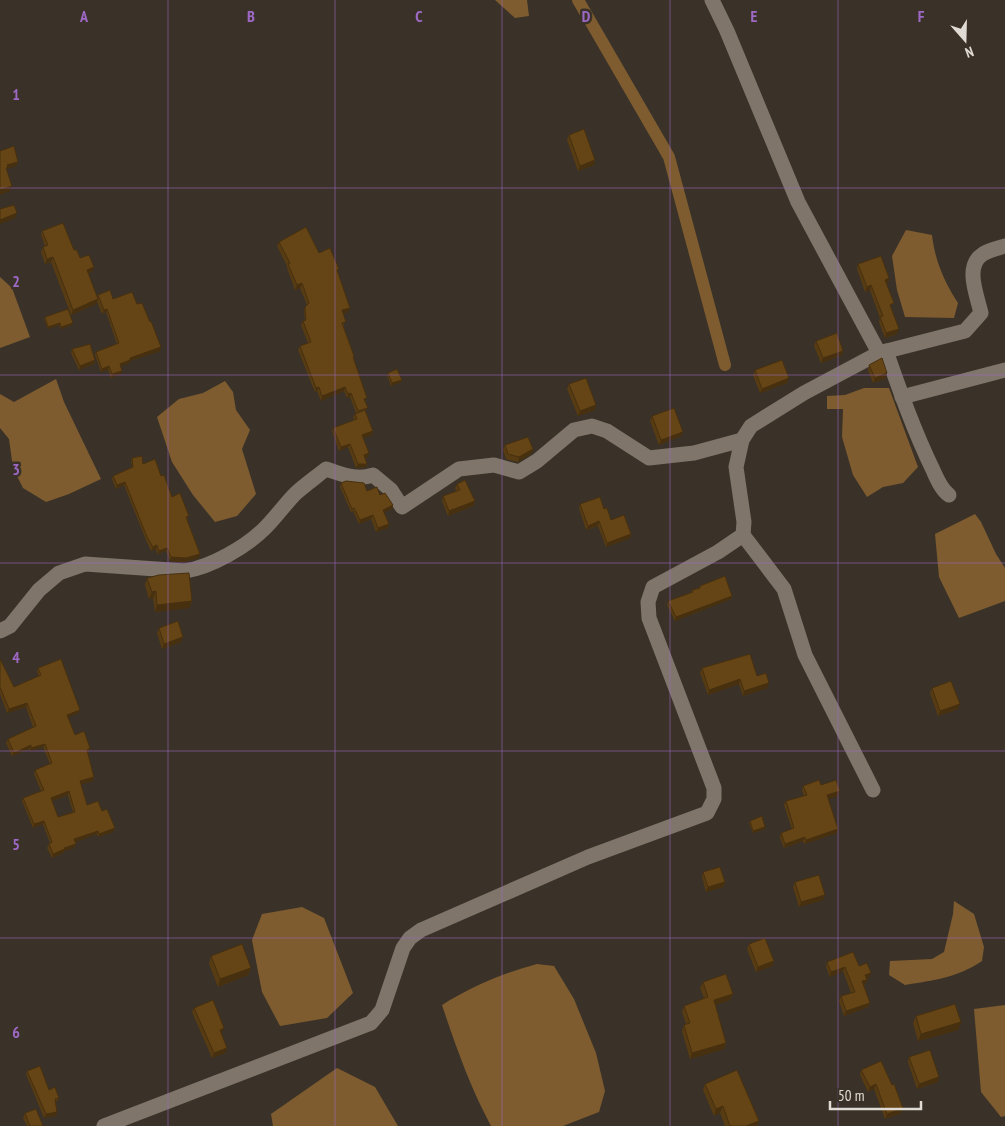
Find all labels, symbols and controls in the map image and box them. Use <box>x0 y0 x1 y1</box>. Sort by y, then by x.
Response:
text: A <box>79 6 89 26</box>
text: B <box>247 6 255 26</box>
text: C <box>415 6 423 26</box>
text: D <box>582 6 591 26</box>
text: E <box>751 6 758 26</box>
text: F <box>918 6 925 26</box>
north arrow <box>940 15 990 65</box>
text: N <box>963 42 976 62</box>
text: 1 <box>12 84 20 104</box>
text: 2 <box>12 271 20 291</box>
text: 3 <box>12 459 20 479</box>
text: 4 <box>12 647 20 667</box>
text: 5 <box>12 834 20 854</box>
text: 6 <box>12 1022 20 1042</box>
scale bar <box>830 1078 921 1110</box>
text: 50 m <box>838 1086 864 1105</box>

